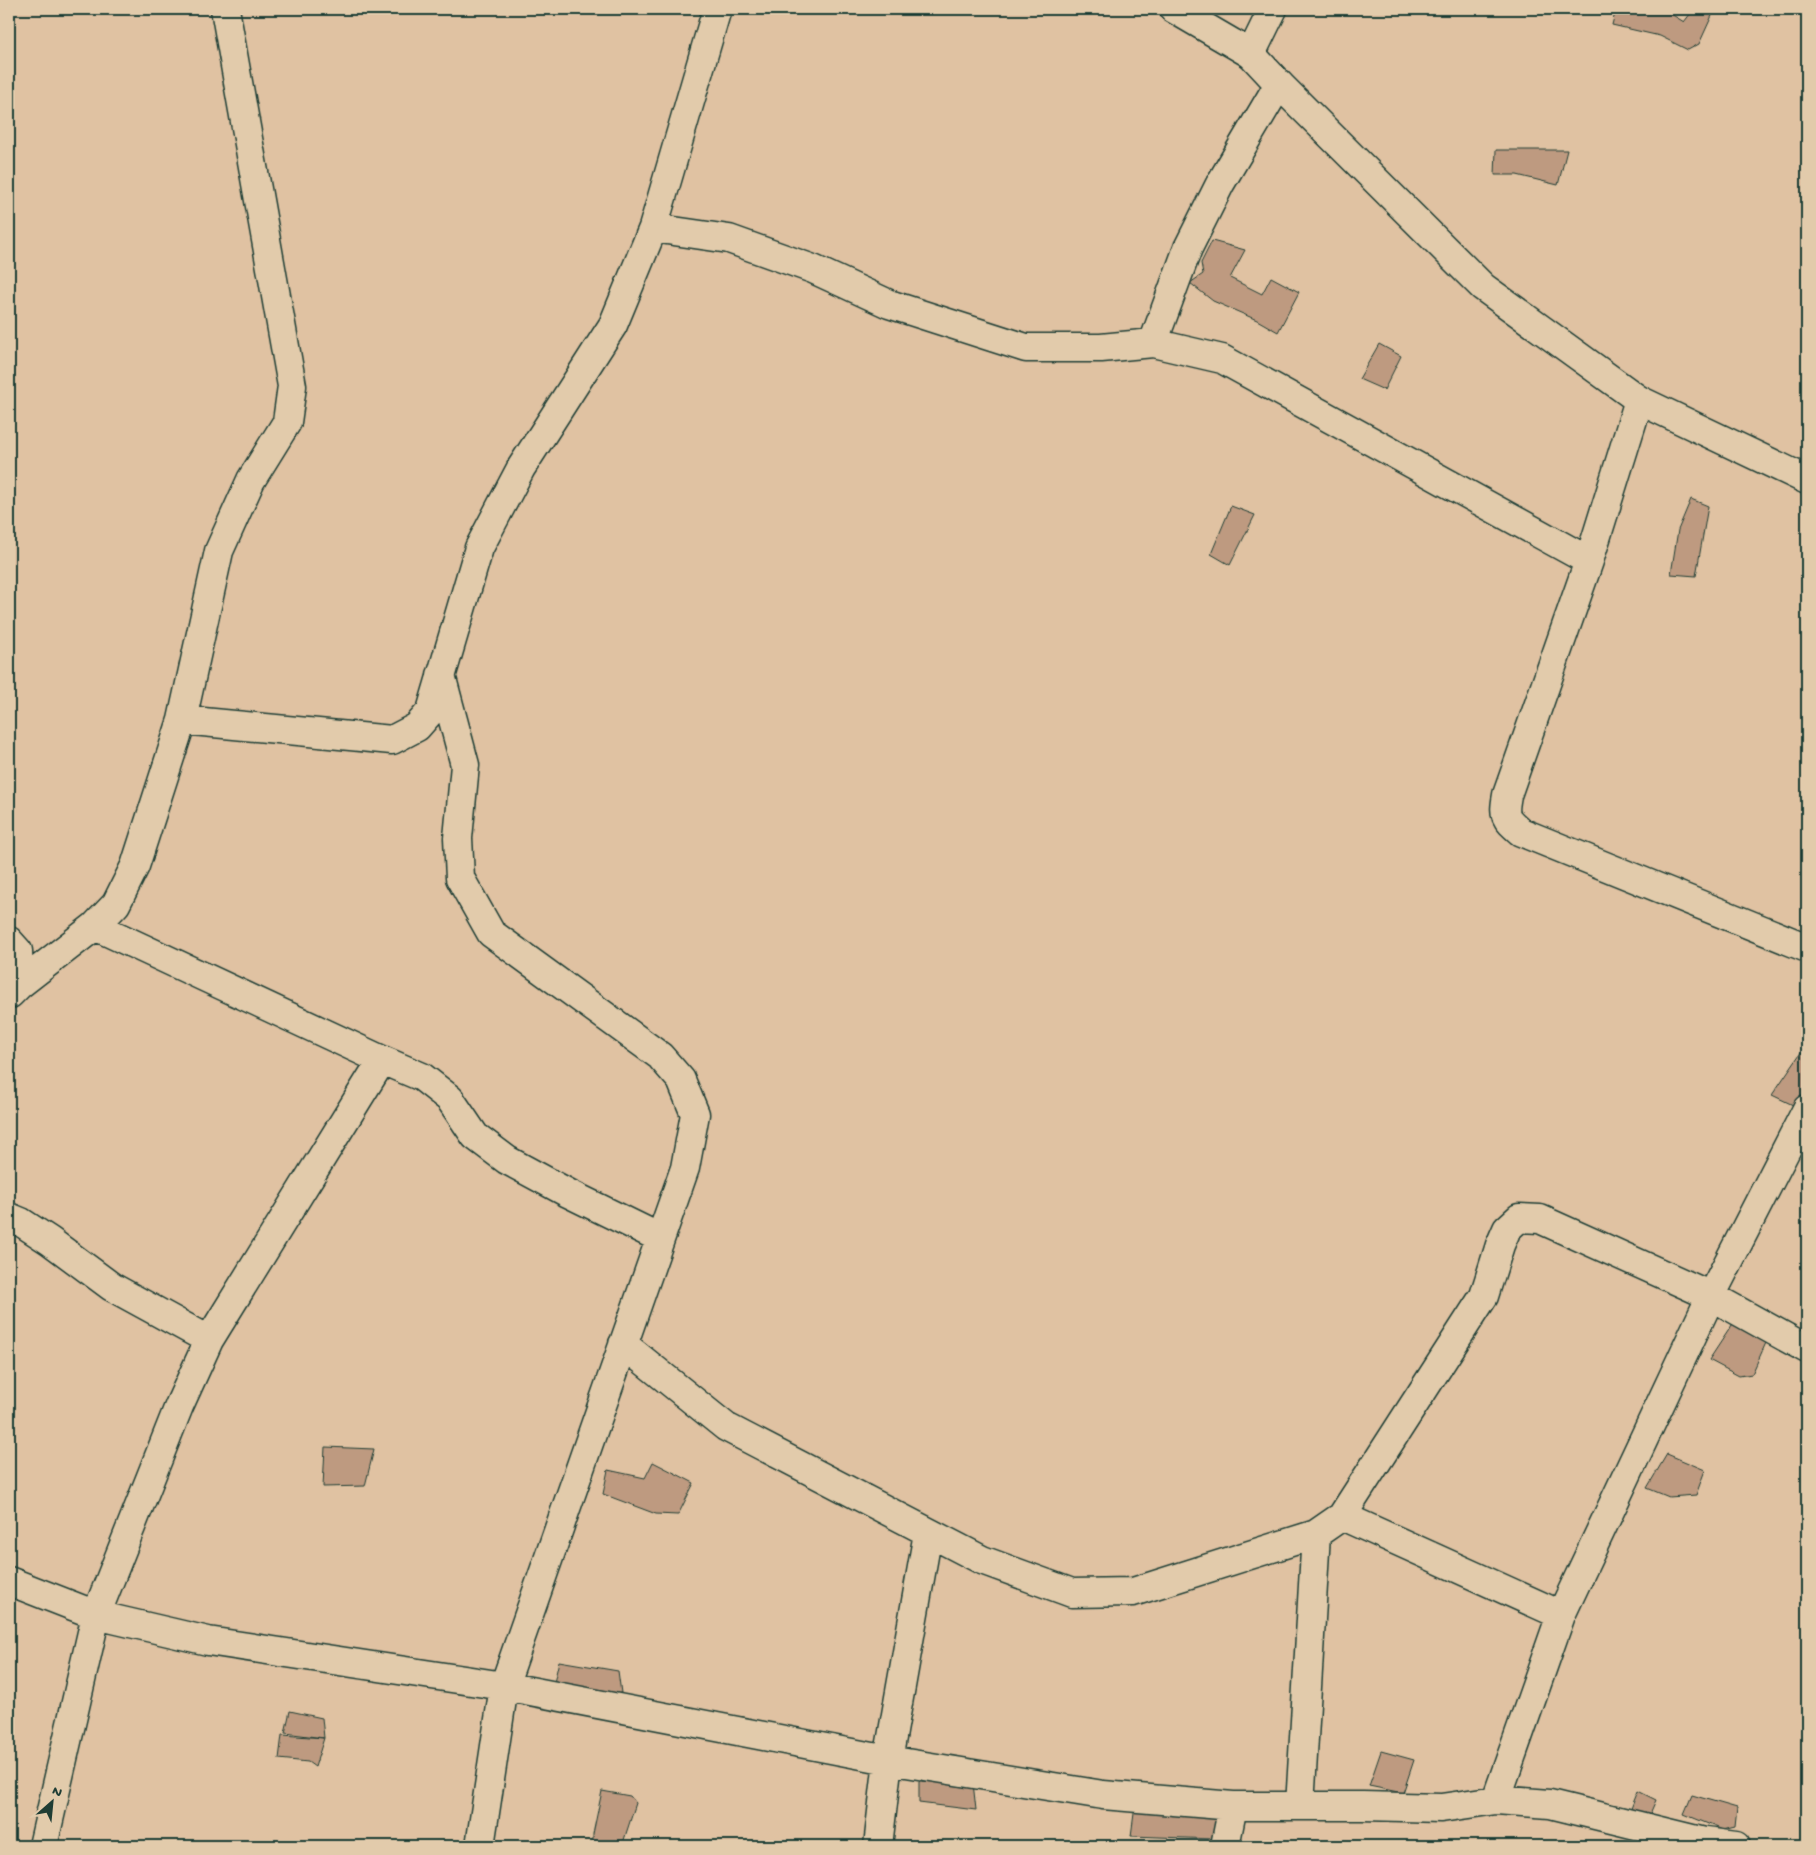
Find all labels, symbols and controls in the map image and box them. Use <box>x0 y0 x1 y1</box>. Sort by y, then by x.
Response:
north arrow <box>28 1778 78 1828</box>
text: N <box>49 1783 65 1802</box>

